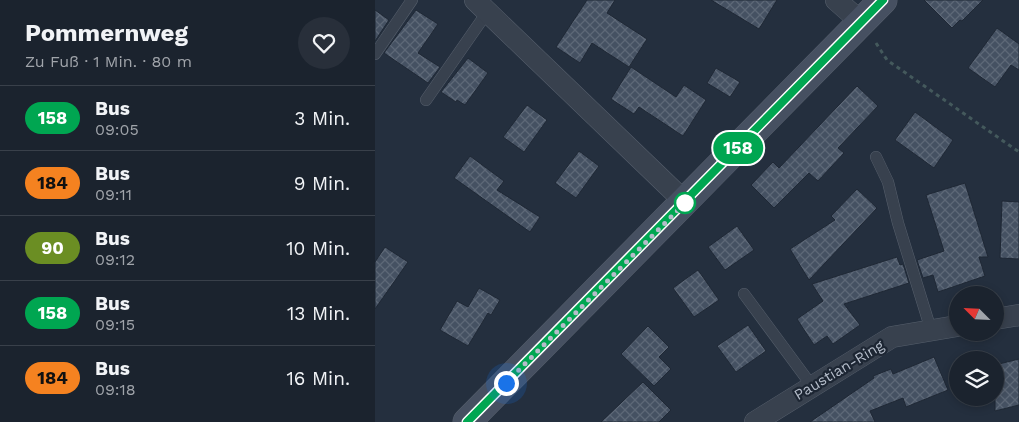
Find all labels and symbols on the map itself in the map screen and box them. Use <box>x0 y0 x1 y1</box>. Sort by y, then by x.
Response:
line badge: 158 <box>709 132 767 164</box>
unlabelled marker <box>674 192 696 214</box>
north arrow <box>949 286 1004 341</box>
street label: Paustian-Ring <box>791 336 887 404</box>
your location <box>494 371 519 396</box>

